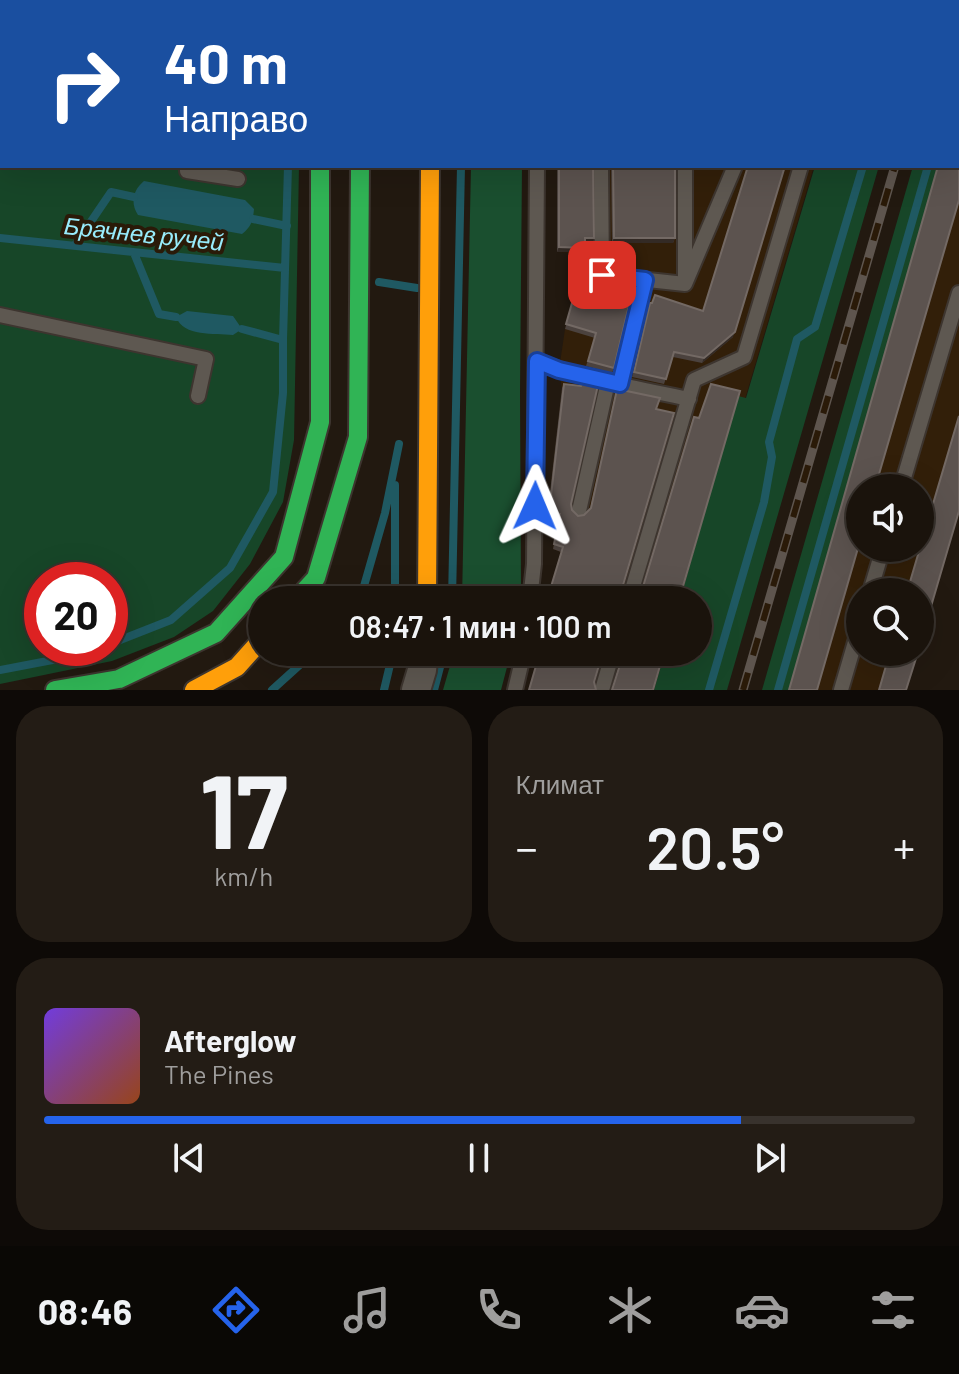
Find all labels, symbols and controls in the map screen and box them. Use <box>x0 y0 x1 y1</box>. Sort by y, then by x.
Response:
text: 40 m <box>164 28 288 95</box>
icon: right <box>32 32 136 136</box>
text: Направо <box>164 96 308 139</box>
water label: Брачнев ручей <box>63 210 225 256</box>
pin <box>568 241 636 309</box>
icon: arrive <box>580 253 624 297</box>
position arrow <box>493 464 577 548</box>
map controls <box>846 474 934 666</box>
button: sound <box>846 474 934 562</box>
speed limit sign: 20 <box>24 562 128 666</box>
button: search <box>846 578 934 666</box>
text: 08:47 · 1 мин · 100 m <box>349 608 611 644</box>
text: 17 <box>200 745 288 870</box>
text: Климат <box>516 768 604 799</box>
text: 20.5° <box>646 810 784 882</box>
text: − <box>516 820 538 873</box>
text: + <box>893 820 915 873</box>
text: km/h <box>214 860 273 891</box>
text: Afterglow <box>164 1022 297 1058</box>
text: The Pines <box>164 1058 274 1089</box>
icon: previous <box>167 1136 211 1180</box>
icon: pause <box>457 1136 501 1180</box>
icon: next <box>748 1136 792 1180</box>
icon: directions <box>208 1282 264 1338</box>
icon: music <box>339 1282 395 1338</box>
icon: phone <box>471 1282 527 1338</box>
icon: climate <box>602 1282 658 1338</box>
icon: car <box>734 1282 790 1338</box>
icon: filters <box>865 1282 921 1338</box>
text: 08:46 <box>38 1289 132 1332</box>

